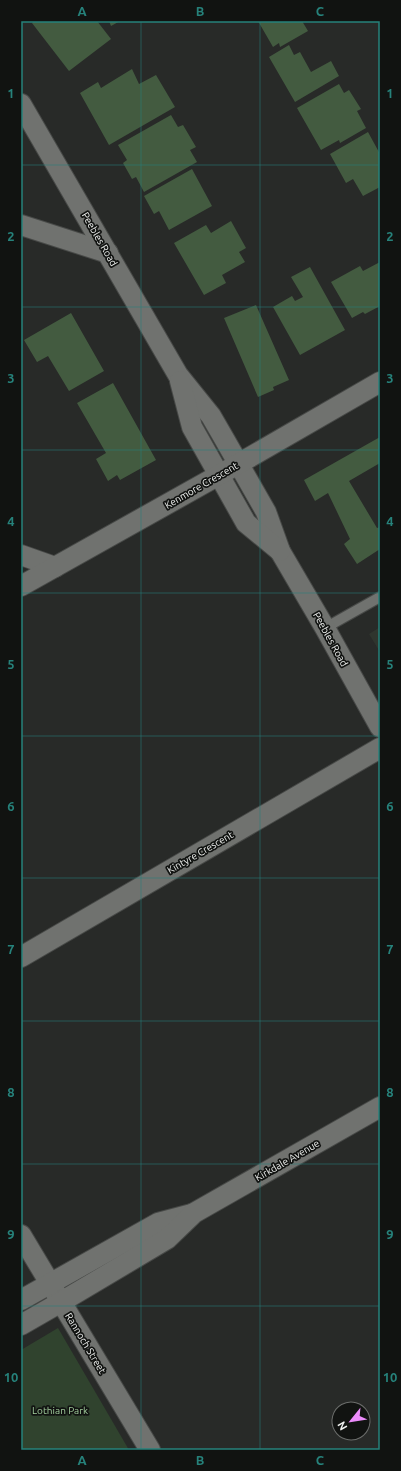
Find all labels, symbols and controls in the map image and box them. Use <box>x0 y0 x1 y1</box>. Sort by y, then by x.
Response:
text: A <box>77 4 87 18</box>
text: B <box>196 4 205 18</box>
text: C <box>316 4 325 18</box>
text: 1 <box>7 86 15 100</box>
text: 1 <box>386 86 394 100</box>
street label: Peebles Road <box>80 210 120 268</box>
text: 2 <box>7 229 15 243</box>
text: 2 <box>386 229 394 243</box>
text: 3 <box>7 371 15 385</box>
text: 3 <box>386 371 394 385</box>
street label: Kenmore Crescent <box>163 460 240 511</box>
text: 4 <box>7 514 15 528</box>
text: 4 <box>386 514 394 528</box>
street label: Peebles Road <box>311 610 350 668</box>
text: 5 <box>7 657 15 671</box>
text: 5 <box>386 657 394 671</box>
text: 6 <box>7 799 15 813</box>
text: 6 <box>386 799 394 813</box>
street label: Kintyre Crescent <box>165 829 235 876</box>
text: 7 <box>7 942 15 956</box>
text: 7 <box>386 942 394 956</box>
text: 8 <box>7 1085 15 1099</box>
text: 8 <box>386 1085 394 1099</box>
street label: Kirkdale Avenue <box>253 1138 321 1183</box>
text: 9 <box>7 1227 15 1241</box>
text: 9 <box>386 1227 394 1241</box>
street label: Rannoch Street <box>63 1311 108 1376</box>
text: 10 <box>4 1370 18 1384</box>
text: 10 <box>383 1370 397 1384</box>
north arrow <box>331 1401 371 1441</box>
park label: Lothian Park <box>32 1405 88 1416</box>
text: N <box>335 1419 350 1433</box>
text: A <box>77 1453 87 1467</box>
text: B <box>196 1453 205 1467</box>
text: C <box>316 1453 325 1467</box>

